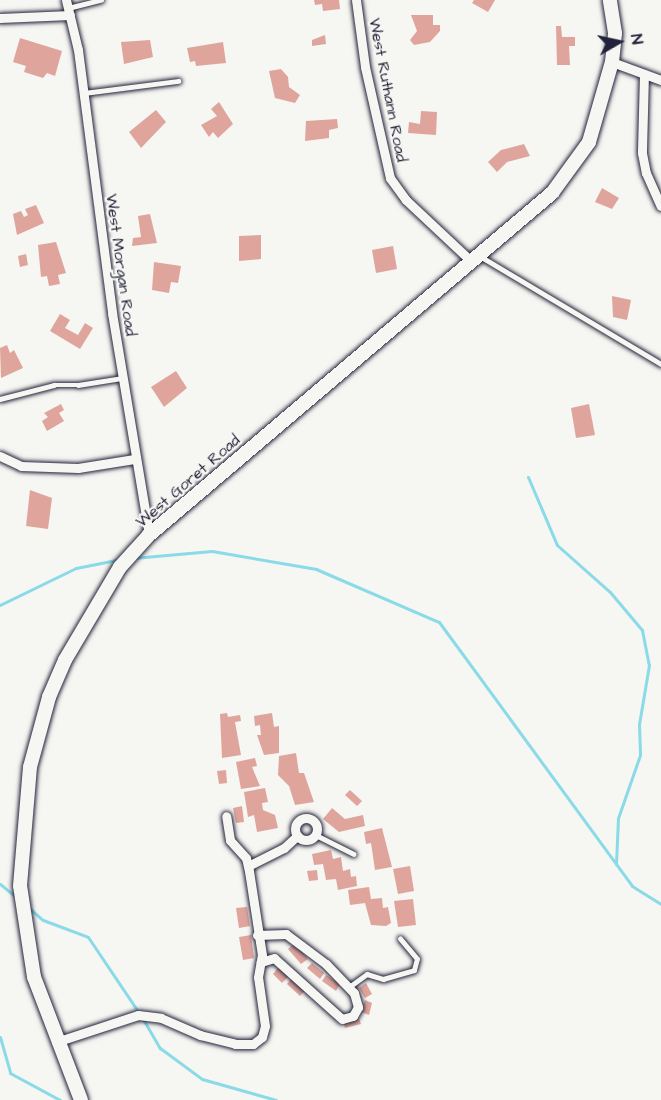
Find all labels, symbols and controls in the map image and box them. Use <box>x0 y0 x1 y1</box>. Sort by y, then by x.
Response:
north arrow <box>589 12 649 72</box>
street label: West Ruthann Road <box>365 17 411 163</box>
text: N <box>625 33 648 46</box>
street label: West Morgan Road <box>102 193 140 337</box>
street label: West Goret Road <box>132 431 244 531</box>

